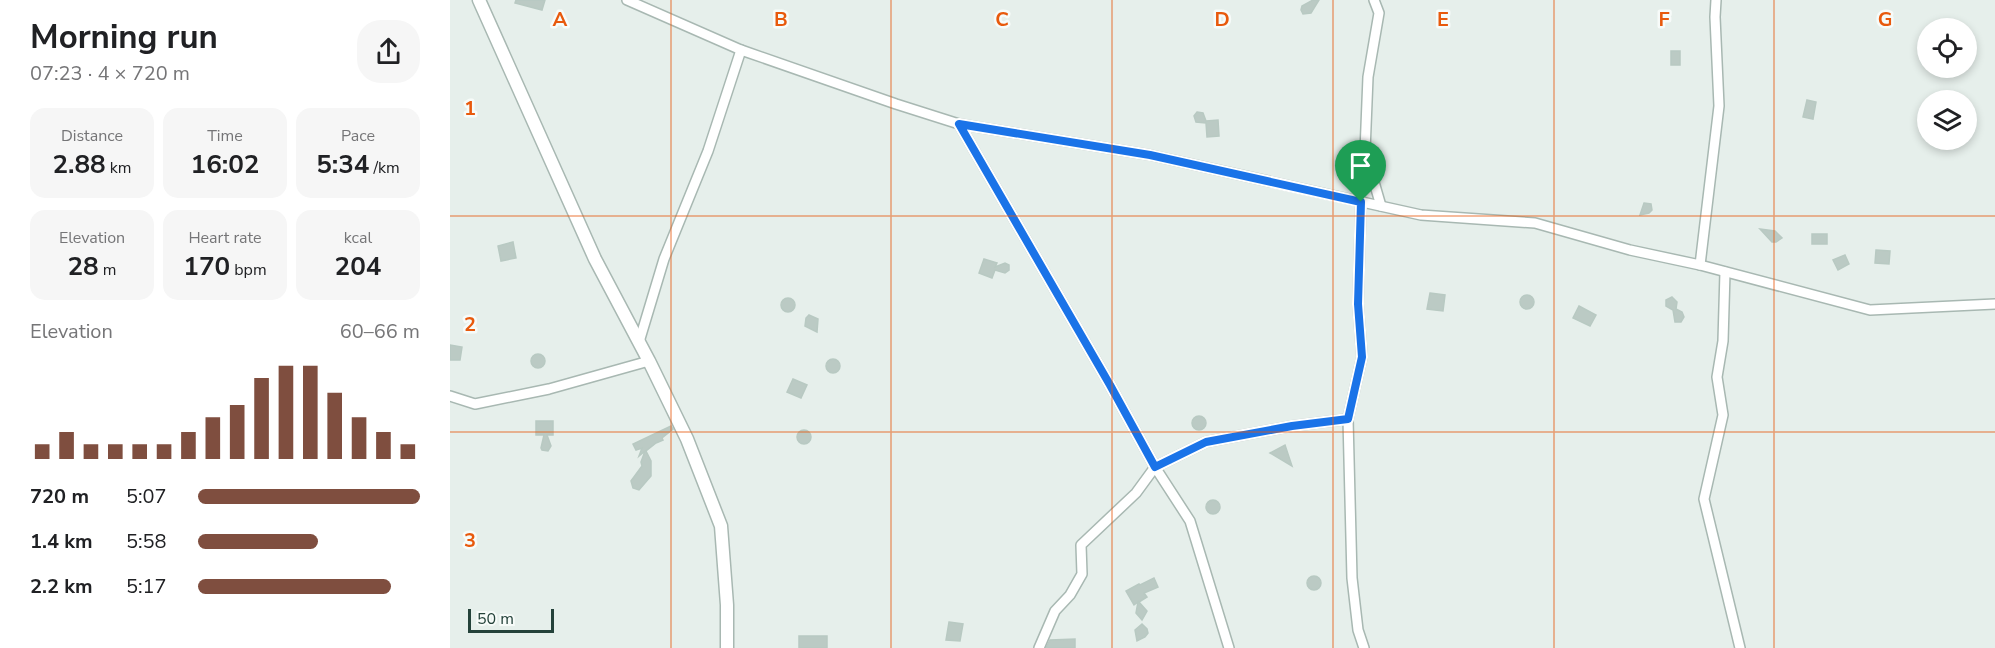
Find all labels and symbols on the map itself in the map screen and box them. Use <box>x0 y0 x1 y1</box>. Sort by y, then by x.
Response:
text: A <box>553 6 568 33</box>
text: B <box>774 6 788 33</box>
text: C <box>995 6 1009 33</box>
text: D <box>1214 6 1230 33</box>
text: E <box>1437 6 1449 33</box>
text: F <box>1658 6 1670 33</box>
text: G <box>1878 6 1892 33</box>
text: 1 <box>464 95 476 122</box>
pin <box>1335 140 1386 202</box>
text: 2 <box>464 311 476 338</box>
text: 3 <box>464 527 476 554</box>
scale bar <box>468 606 554 634</box>

